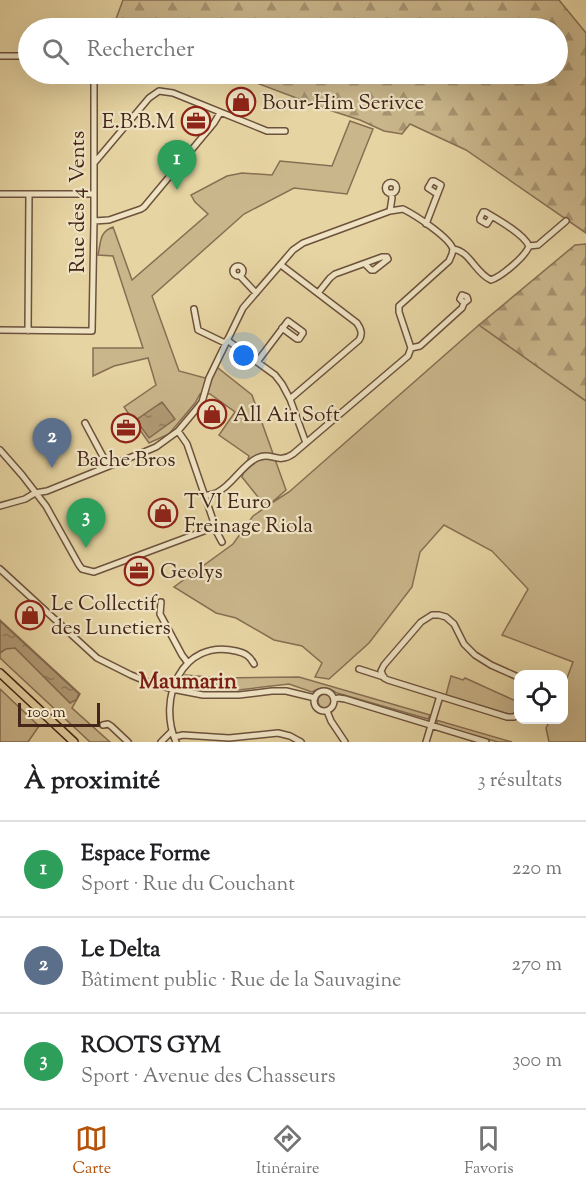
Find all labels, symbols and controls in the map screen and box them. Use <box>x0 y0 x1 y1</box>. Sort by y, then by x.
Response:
search box <box>18 18 568 84</box>
icon: search <box>39 35 72 68</box>
text: Rechercher <box>87 35 194 67</box>
shop icon: Bour-Him Serivce <box>225 86 257 118</box>
place label: Bour-Him Serivce <box>262 89 424 119</box>
office icon: E.B.B.M <box>180 105 212 137</box>
place label: E.B.B.M <box>102 108 175 138</box>
street label: Rue des 4 Vents <box>64 131 94 273</box>
pin: 1 <box>158 140 196 190</box>
your location <box>229 341 258 370</box>
shop icon: All Air Soft <box>196 398 228 430</box>
place label: All Air Soft <box>233 401 340 431</box>
office icon: Bache Bros <box>110 412 142 444</box>
pin: 2 <box>32 418 72 468</box>
place label: Bache Bros <box>76 446 176 476</box>
place label: TVI Euro Freinage Riola <box>184 488 313 542</box>
shop icon: TVI Euro Freinage Riola <box>147 497 179 529</box>
pin: 3 <box>66 498 106 548</box>
office icon: Geolys <box>123 555 155 587</box>
place label: Geolys <box>160 558 223 588</box>
place label: Le Collectif des Lunetiers <box>51 590 171 644</box>
shop icon: Le Collectif des Lunetiers <box>14 599 46 631</box>
district label: Maumarin <box>139 667 237 699</box>
map controls <box>514 670 568 724</box>
button: locate <box>514 670 568 724</box>
scale bar <box>18 700 100 728</box>
text: 100 m <box>27 702 66 725</box>
text: À proximité <box>24 763 160 800</box>
text: 3 résultats <box>478 767 562 796</box>
text: Espace Forme <box>81 839 210 871</box>
text: 1 <box>40 855 47 884</box>
text: 220 m <box>512 855 562 884</box>
text: Sport · Rue du Couchant <box>81 871 295 900</box>
text: Le Delta <box>81 935 160 967</box>
text: 2 <box>39 951 48 980</box>
text: 270 m <box>512 951 562 980</box>
text: Bâtiment public · Rue de la Sauvagine <box>81 967 401 996</box>
text: ROOTS GYM <box>81 1031 221 1063</box>
text: 3 <box>39 1047 48 1076</box>
text: 300 m <box>512 1047 562 1076</box>
text: Sport · Avenue des Chasseurs <box>81 1063 336 1092</box>
tab: Carte <box>72 1122 111 1181</box>
tab: Itinéraire <box>256 1122 319 1181</box>
tab: Favoris <box>464 1122 514 1181</box>

